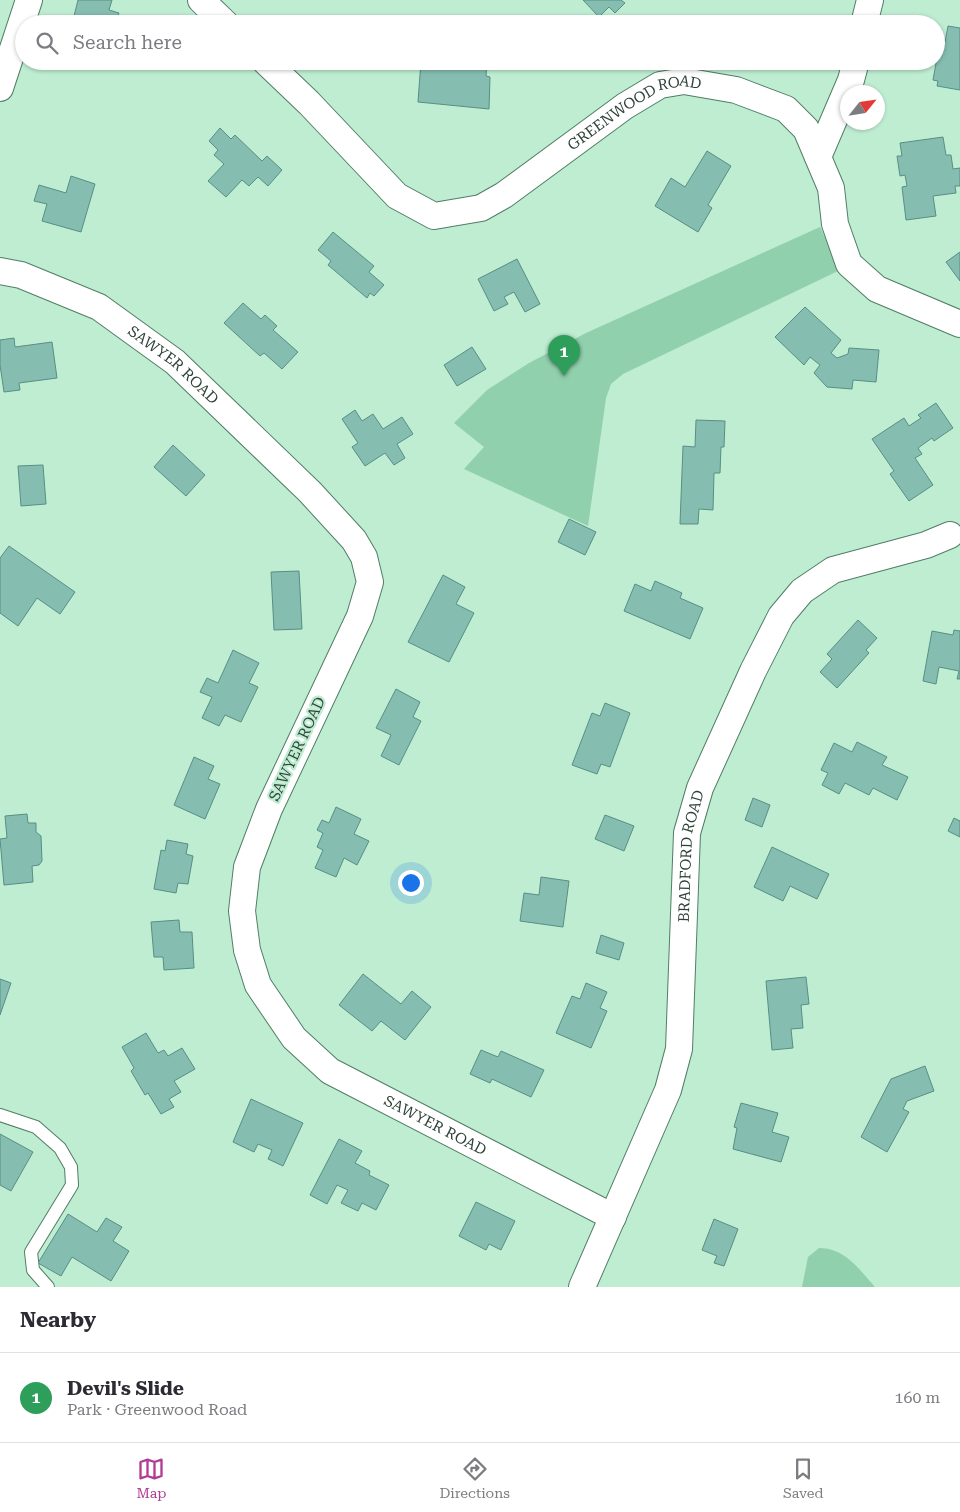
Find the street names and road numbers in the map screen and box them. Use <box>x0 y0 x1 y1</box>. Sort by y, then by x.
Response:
street label: GREENWOOD ROAD <box>564 71 703 154</box>
street label: SAWYER ROAD <box>124 322 222 408</box>
street label: SAWYER ROAD <box>265 694 329 804</box>
street label: BRADFORD ROAD <box>675 788 708 923</box>
street label: SAWYER ROAD <box>381 1091 490 1159</box>

